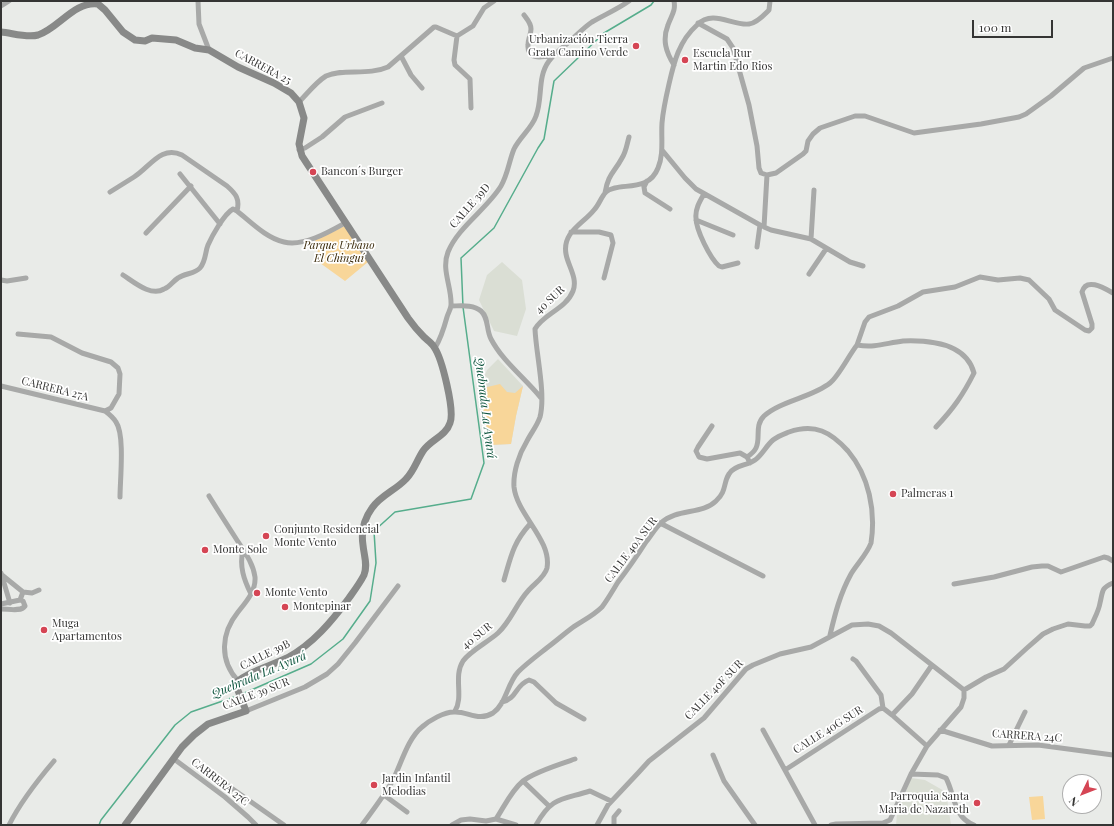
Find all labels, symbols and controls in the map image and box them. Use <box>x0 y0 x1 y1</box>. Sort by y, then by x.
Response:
scale bar <box>974 12 1055 38</box>
text: 100 m <box>979 19 1011 35</box>
place label: Urbanización Tierra Grata Camino Verde <box>528 33 628 59</box>
marker: Urbanización Tierra Grata Camino Verde <box>631 41 641 51</box>
street label: CARRERA 25 <box>233 47 293 87</box>
place label: Escuela Rur Martin Edo Rios <box>693 47 772 73</box>
marker: Escuela Rur Martin Edo Rios <box>680 55 690 65</box>
place label: Bancon´s Burger <box>321 165 403 179</box>
marker: Bancon´s Burger <box>308 167 318 177</box>
street label: CALLE 39D <box>447 181 493 231</box>
park label: Parque Urbano El Chinguí <box>303 239 375 265</box>
street label: 40 SUR <box>533 283 567 317</box>
water label: Quebrada La Ayurá <box>472 357 498 459</box>
street label: CARRERA 27A <box>20 374 90 404</box>
place label: Palmeras 1 <box>901 487 953 501</box>
marker: Palmeras 1 <box>888 489 898 499</box>
street label: CALLE 40A SUR <box>602 515 660 585</box>
place label: Conjunto Residencial Monte Vento <box>274 523 379 549</box>
marker: Conjunto Residencial Monte Vento <box>261 531 271 541</box>
place label: Monte Sole <box>213 543 268 557</box>
marker: Monte Sole <box>200 545 210 555</box>
place label: Monte Vento <box>265 586 328 600</box>
marker: Monte Vento <box>252 588 262 598</box>
place label: Montepinar <box>293 600 351 614</box>
marker: Montepinar <box>280 602 290 612</box>
place label: Muga Apartamentos <box>52 617 122 643</box>
street label: 40 SUR <box>459 620 495 652</box>
marker: Muga Apartamentos <box>39 625 49 635</box>
street label: CALLE 39B <box>238 637 292 673</box>
water label: Quebrada La Ayurá <box>209 648 309 702</box>
street label: CALLE 40F SUR <box>682 657 746 723</box>
street label: CALLE 39 SUR <box>221 675 291 713</box>
street label: CALLE 40G SUR <box>791 703 865 757</box>
street label: CARRERA 24C <box>991 727 1063 745</box>
street label: CARRERA 27C <box>189 755 251 809</box>
place label: Jardin Infantil Melodias <box>382 772 451 798</box>
north arrow <box>1062 774 1102 814</box>
marker: Jardin Infantil Melodias <box>369 780 379 790</box>
place label: Parroquia Santa Maria de Nazareth <box>879 790 969 816</box>
text: N <box>1065 794 1082 810</box>
marker: Parroquia Santa Maria de Nazareth <box>972 798 982 808</box>

